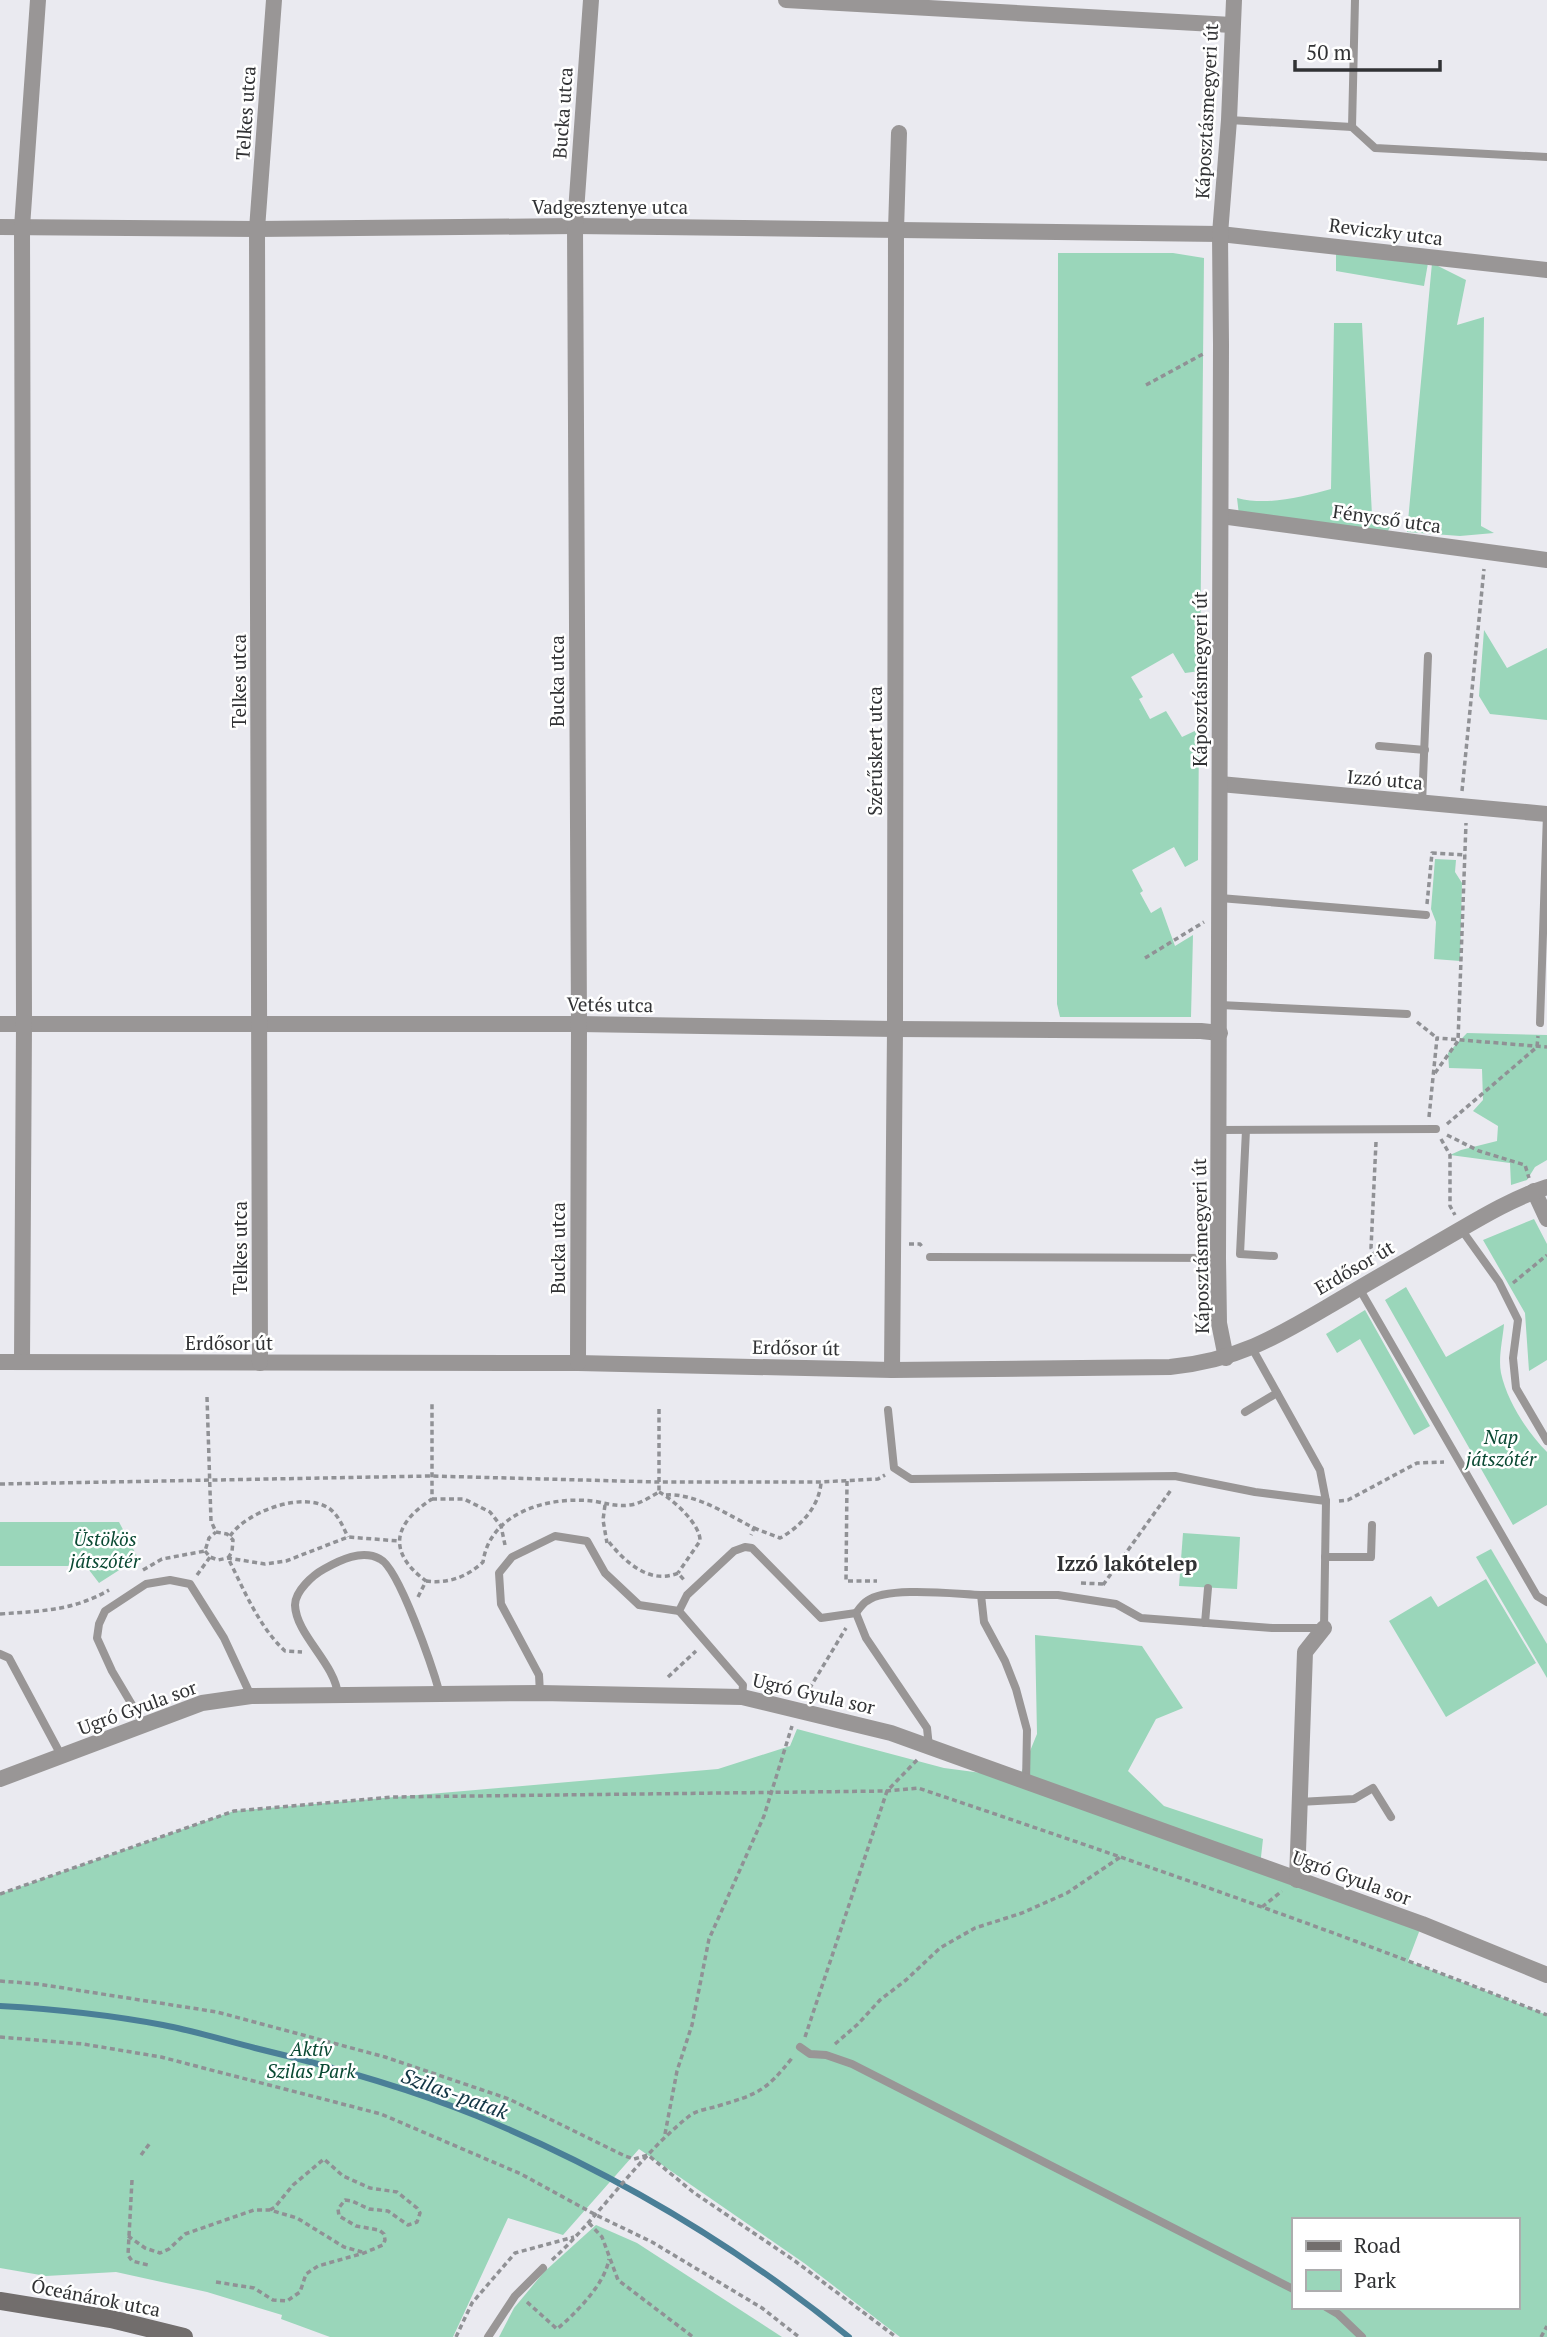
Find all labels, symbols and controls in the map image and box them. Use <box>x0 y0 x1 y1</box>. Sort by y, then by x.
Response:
street label: Káposztásmegyeri út <box>1189 23 1223 199</box>
scale bar <box>1295 28 1440 72</box>
text: 50 m <box>1306 38 1352 66</box>
street label: Telkes utca <box>229 65 261 161</box>
street label: Bucka utca <box>546 66 578 160</box>
street label: Vadgesztenye utca <box>532 194 689 219</box>
street label: Reviczky utca <box>1328 212 1445 250</box>
street label: Fénycső utca <box>1331 498 1443 538</box>
street label: Káposztásmegyeri út <box>1187 591 1212 767</box>
street label: Telkes utca <box>226 633 251 728</box>
street label: Bucka utca <box>544 635 569 727</box>
street label: Szérűskert utca <box>862 686 887 816</box>
street label: Izzó utca <box>1346 763 1424 795</box>
street label: Vetés utca <box>566 991 654 1017</box>
street label: Káposztásmegyeri út <box>1186 1158 1214 1334</box>
street label: Telkes utca <box>227 1200 252 1295</box>
street label: Bucka utca <box>545 1202 570 1294</box>
street label: Erdősor út <box>1310 1234 1398 1300</box>
street label: Erdősor út <box>185 1330 273 1355</box>
street label: Erdősor út <box>752 1334 840 1360</box>
park label: Nap játszótér <box>1464 1424 1537 1471</box>
park label: Üstökös játszótér <box>68 1526 141 1573</box>
district label: Izzó lakótelep <box>1057 1549 1197 1577</box>
street label: Ugró Gyula sor <box>750 1667 878 1719</box>
street label: Ugró Gyula sor <box>74 1674 201 1740</box>
street label: Ugró Gyula sor <box>1289 1844 1416 1910</box>
park label: Aktív Szilas Park <box>266 2036 356 2083</box>
water label: Szilas-patak <box>398 2061 513 2126</box>
legend <box>1292 2218 1519 2309</box>
text: Road <box>1354 2231 1401 2259</box>
text: Park <box>1354 2266 1396 2294</box>
street label: Óceánárok utca <box>29 2272 163 2322</box>

